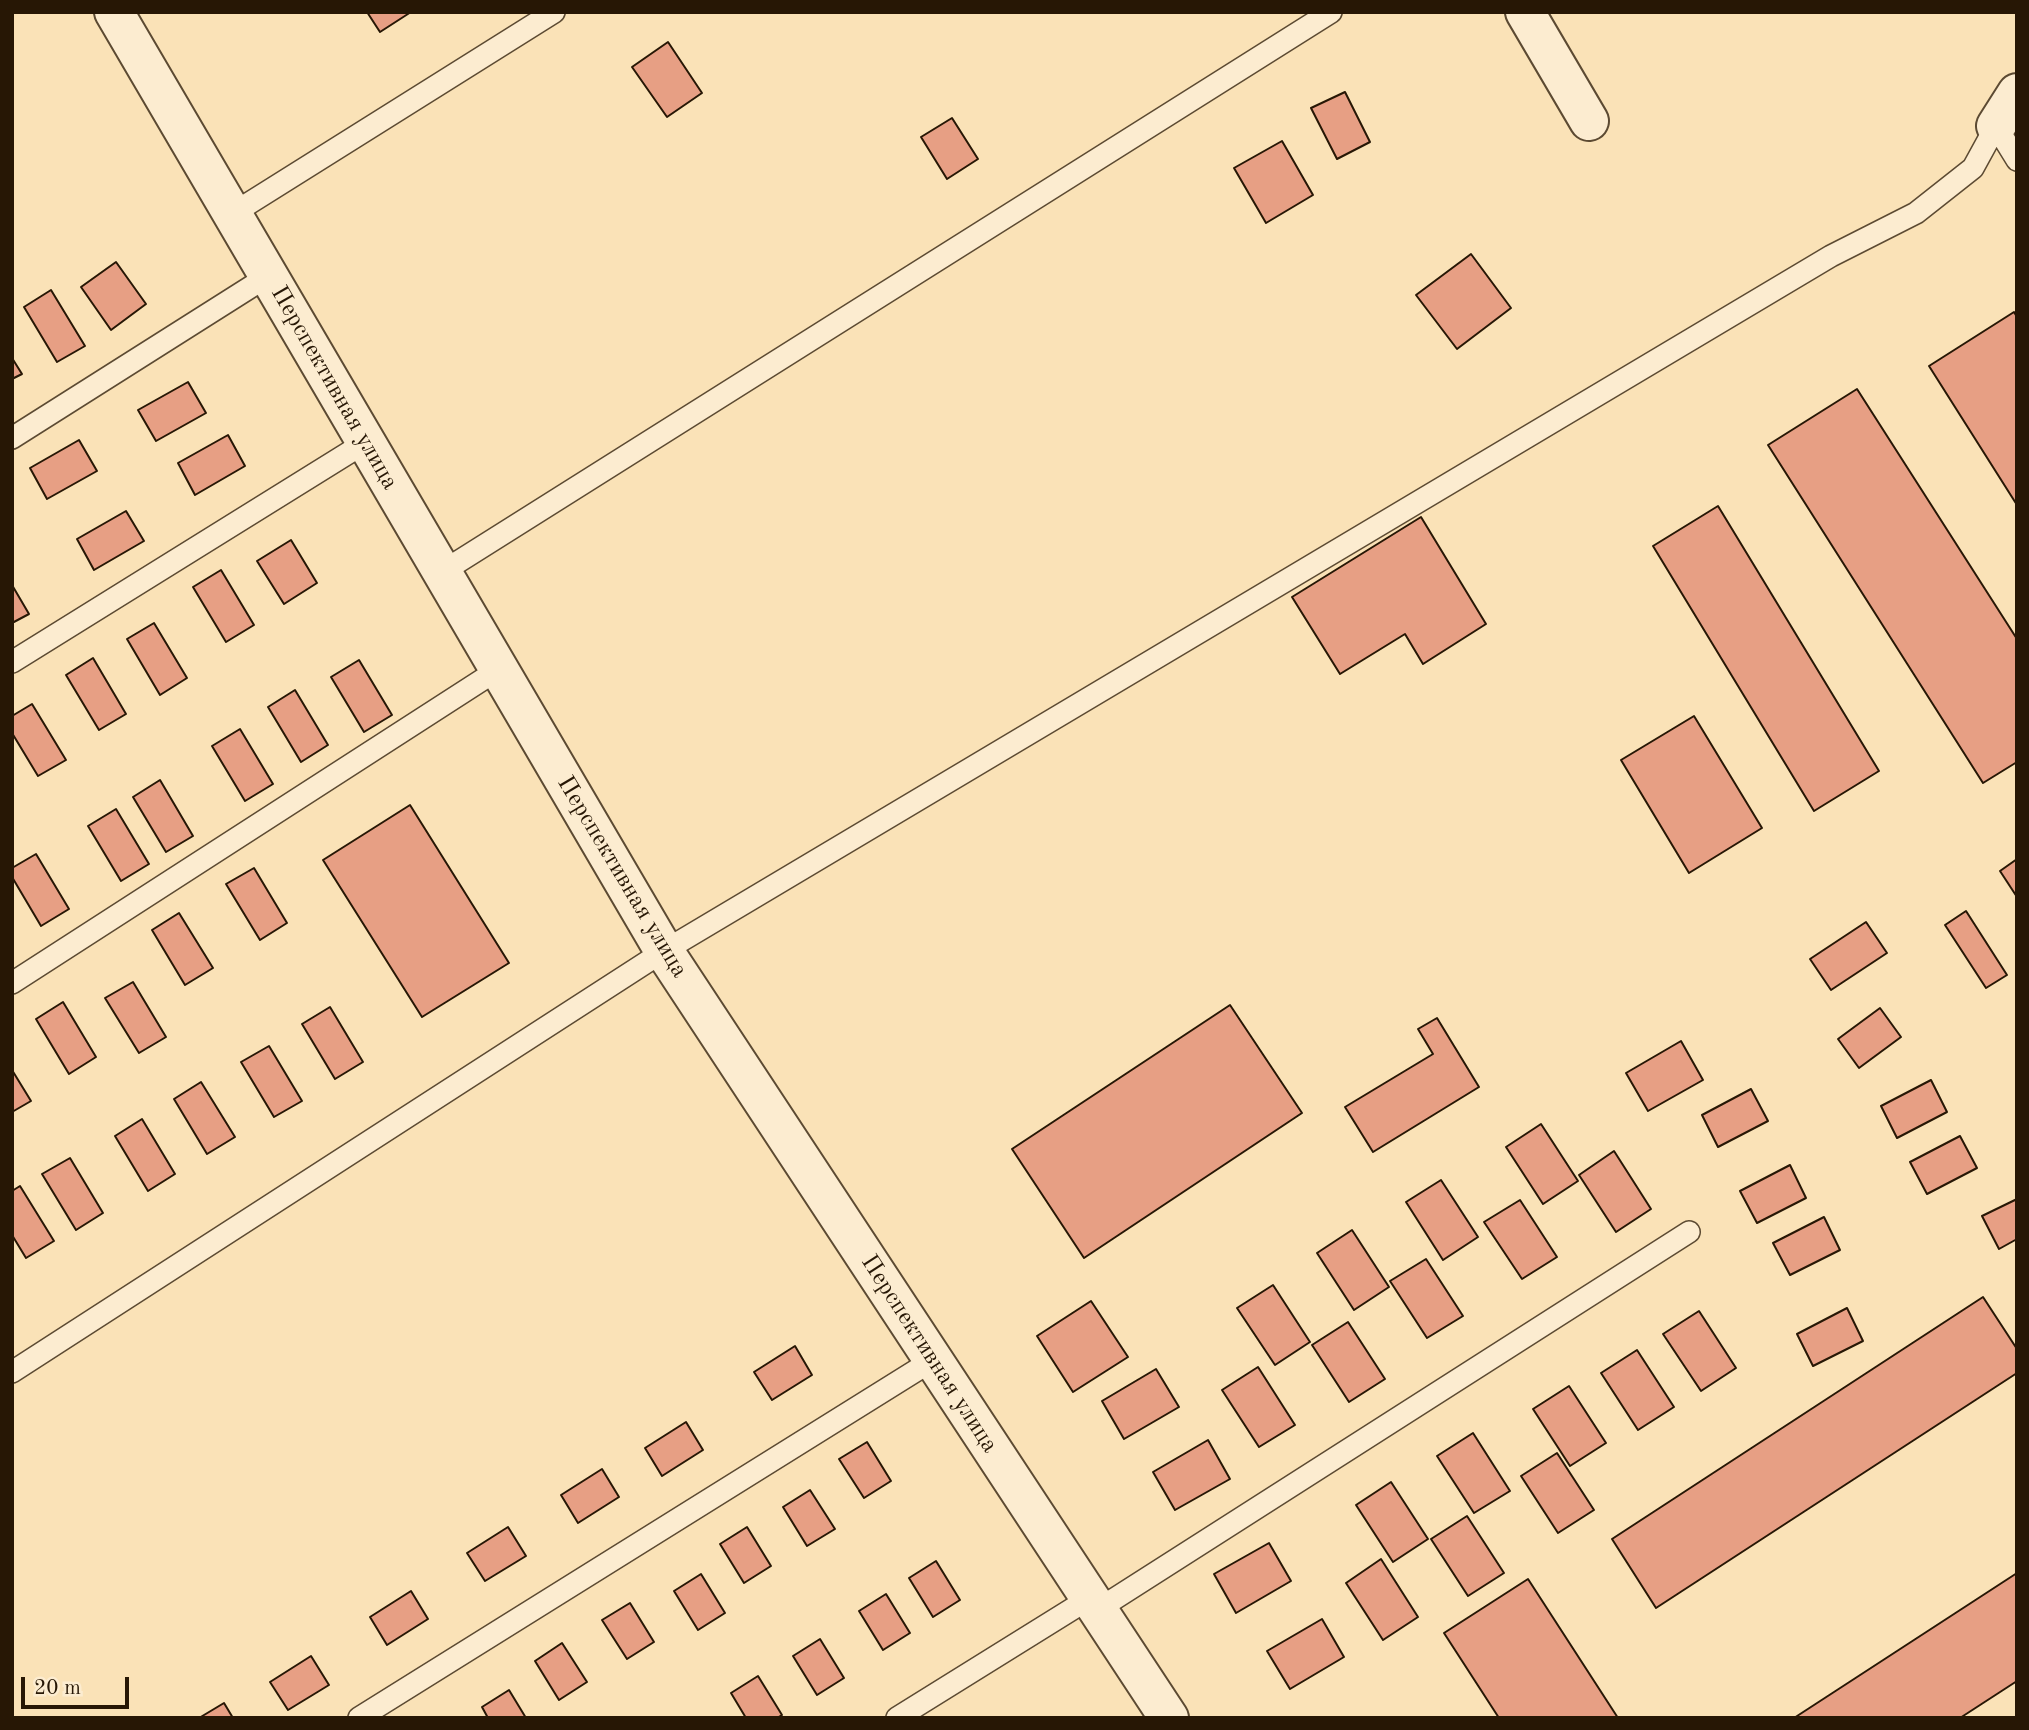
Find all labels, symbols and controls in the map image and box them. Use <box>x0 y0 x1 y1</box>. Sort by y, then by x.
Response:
street label: Перспективная улица <box>264 281 404 495</box>
street label: Перспективная улица <box>550 771 694 983</box>
street label: Перспективная улица <box>854 1250 1004 1458</box>
scale bar <box>24 1664 133 1708</box>
text: 20 m <box>34 1678 81 1699</box>

